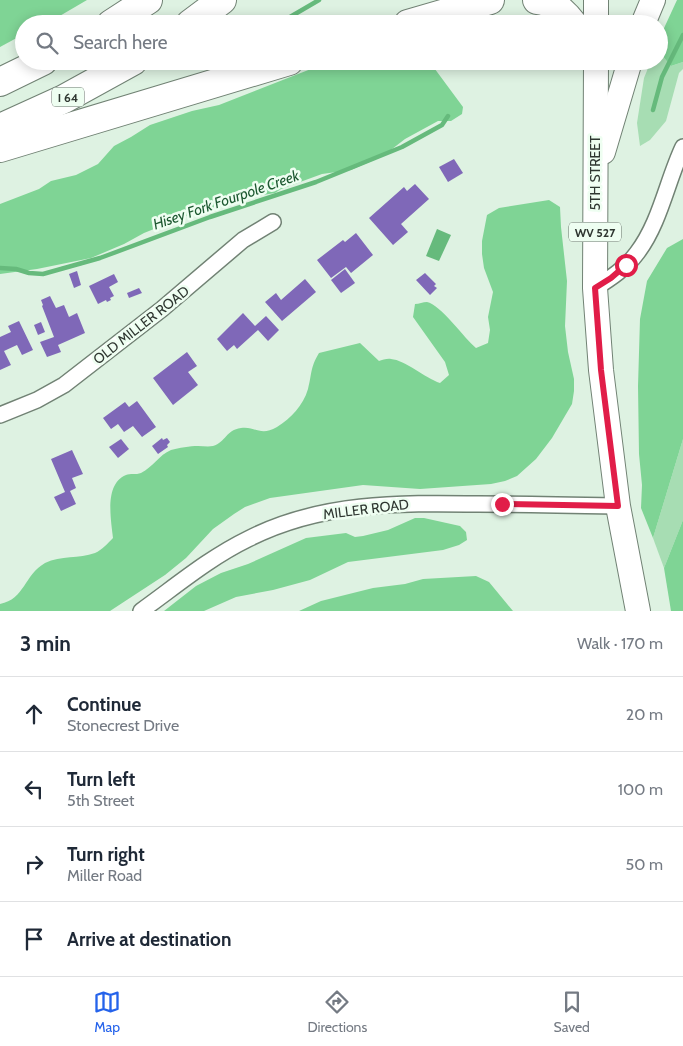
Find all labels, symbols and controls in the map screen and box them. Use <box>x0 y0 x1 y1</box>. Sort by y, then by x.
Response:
search box <box>15 15 668 70</box>
icon: search <box>33 29 61 57</box>
text: Search here <box>73 31 167 54</box>
road number: I 64 <box>52 88 84 106</box>
street label: 5TH STREET <box>586 135 604 211</box>
water label: Hisey Fork Fourpole Creek <box>151 166 302 233</box>
road number: WV 527 <box>569 222 621 242</box>
route start <box>615 254 638 277</box>
street label: OLD MILLER ROAD <box>89 282 193 368</box>
route end <box>491 493 514 516</box>
street label: MILLER ROAD <box>322 495 410 523</box>
text: 3 min <box>20 631 71 656</box>
text: Walk · 170 m <box>577 634 663 653</box>
text: Continue <box>67 693 141 716</box>
icon: ahead <box>20 700 48 728</box>
text: 20 m <box>626 705 663 724</box>
text: Stonecrest Drive <box>67 716 179 735</box>
text: Turn left <box>67 768 135 791</box>
icon: left <box>20 775 48 803</box>
text: 100 m <box>618 780 663 799</box>
text: 5th Street <box>67 791 134 810</box>
text: Turn right <box>67 843 145 866</box>
icon: right <box>20 850 48 878</box>
text: 50 m <box>626 855 663 874</box>
text: Miller Road <box>67 866 142 885</box>
icon: arrive <box>20 925 48 953</box>
text: Arrive at destination <box>67 928 231 951</box>
tab: Map <box>93 988 121 1036</box>
tab: Directions <box>307 988 367 1036</box>
tab: Saved <box>553 988 590 1036</box>

